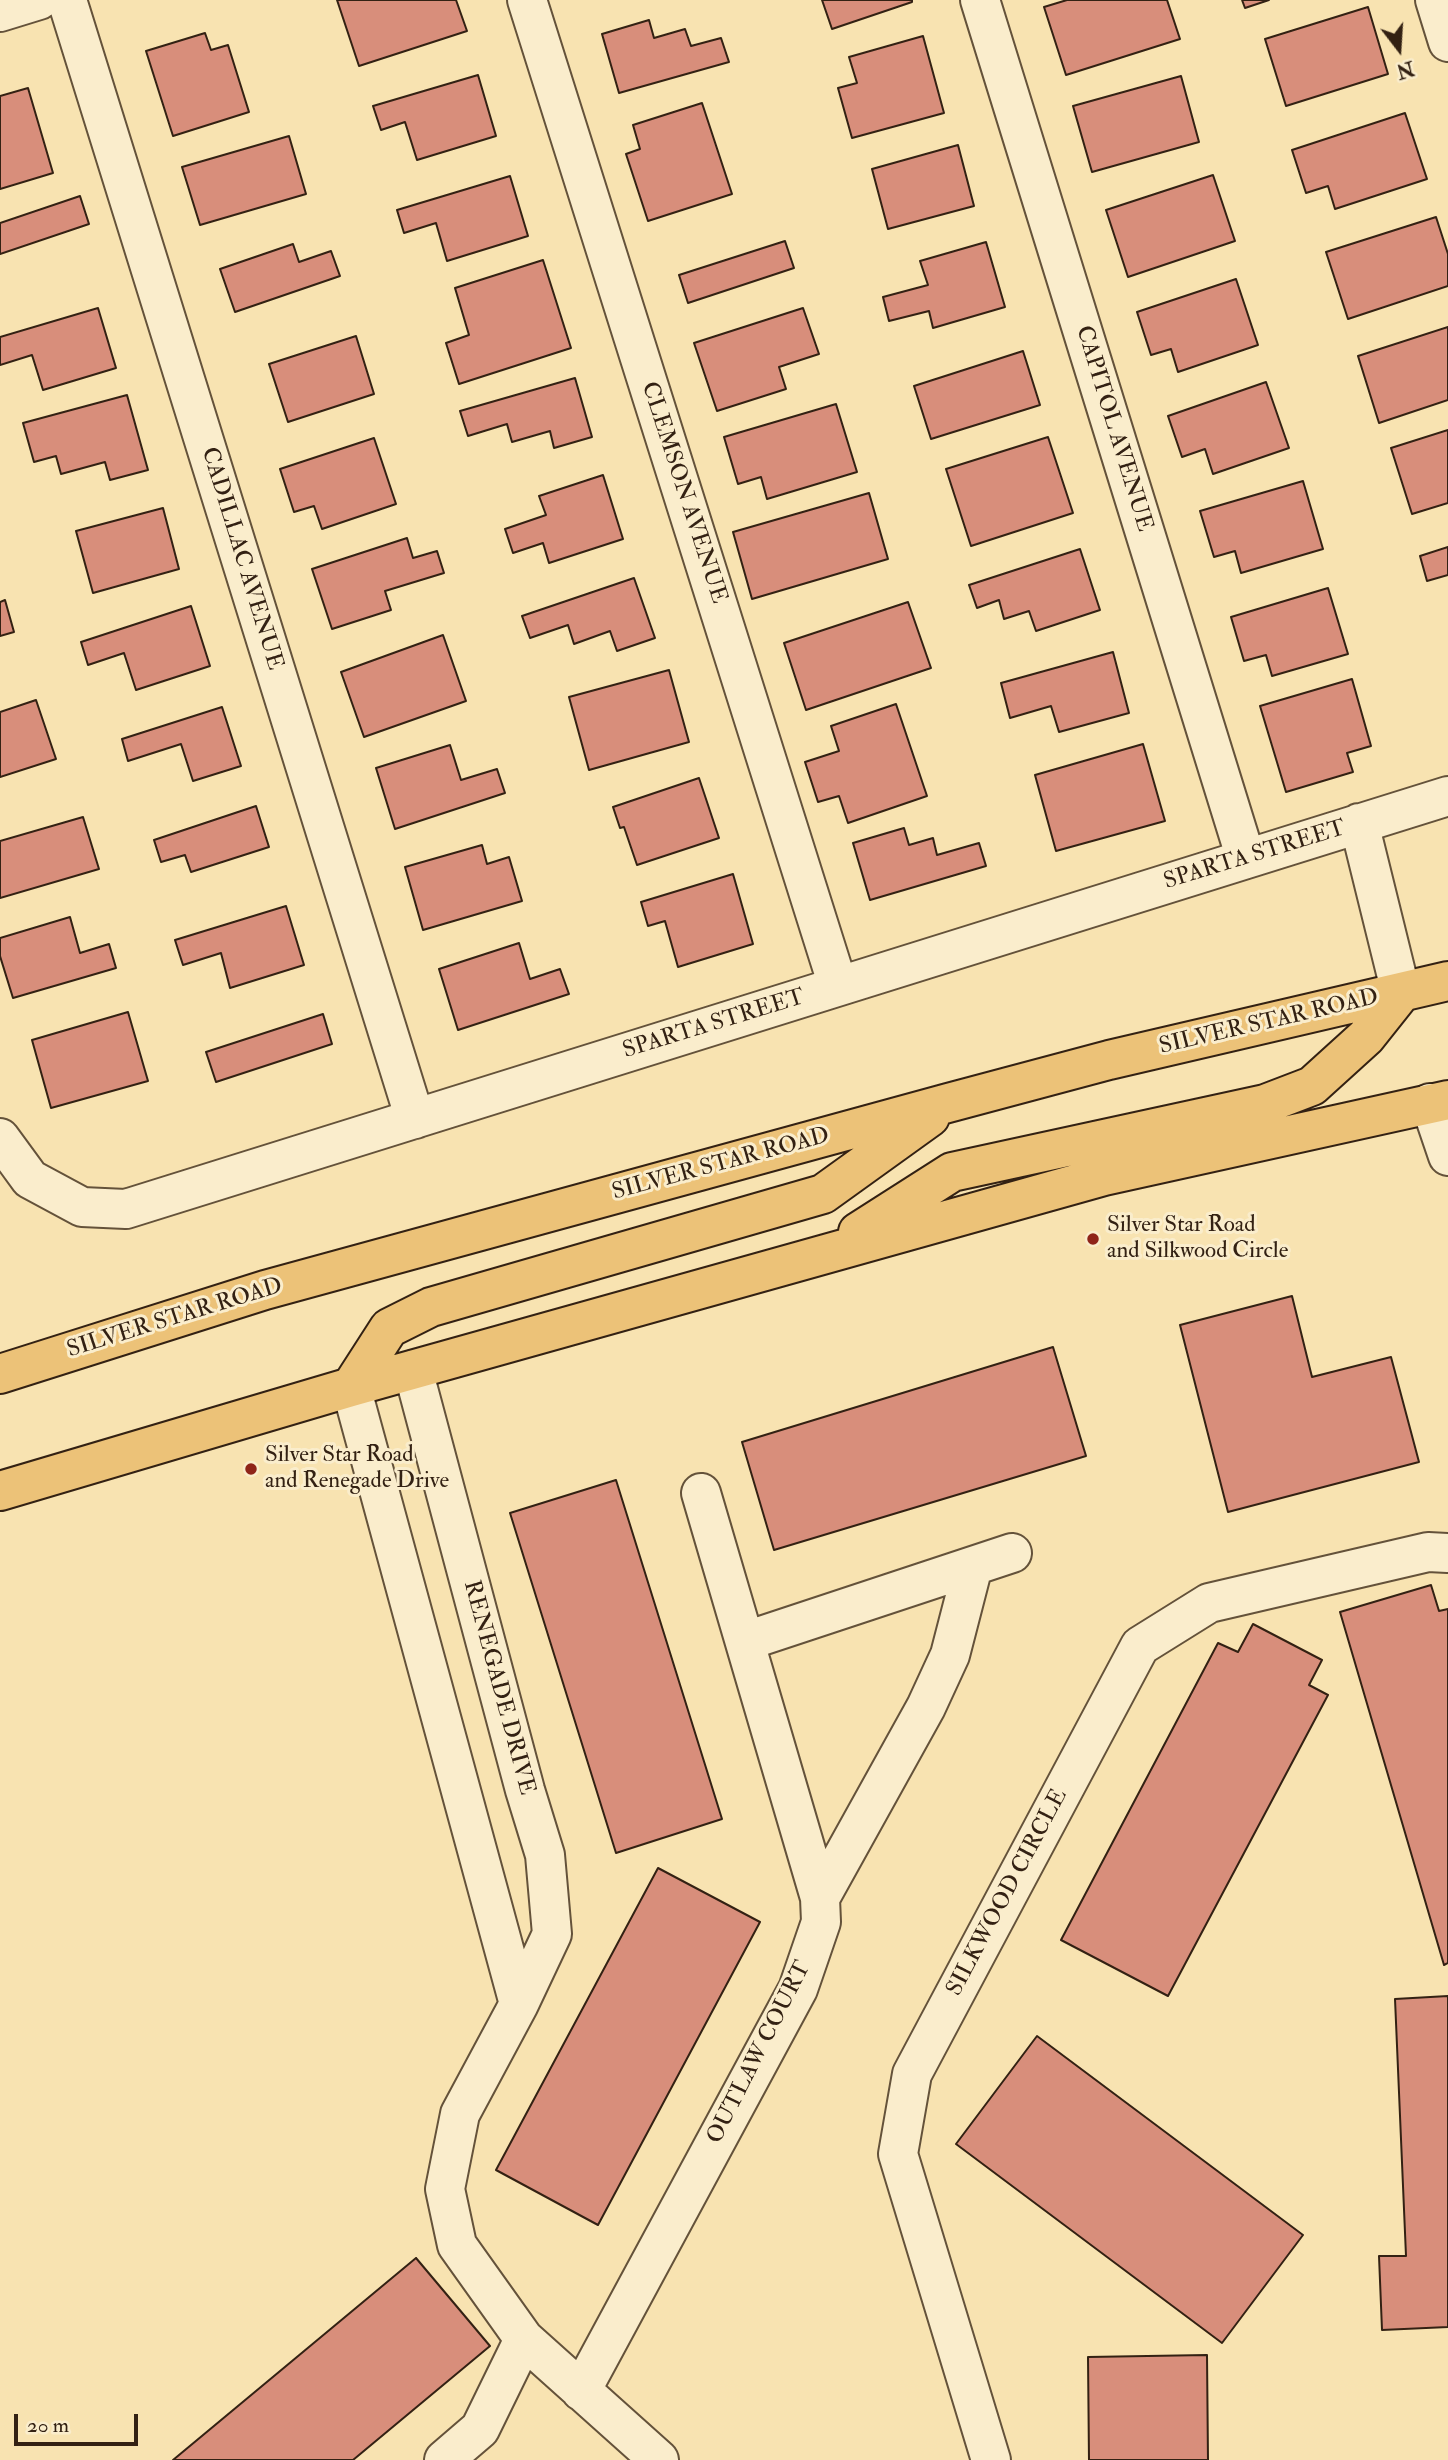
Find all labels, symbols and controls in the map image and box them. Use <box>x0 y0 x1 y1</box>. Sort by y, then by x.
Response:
north arrow <box>1364 14 1434 84</box>
text: N <box>1394 55 1417 83</box>
street label: CAPITOL AVENUE <box>1069 323 1157 535</box>
street label: CLEMSON AVENUE <box>634 379 732 607</box>
street label: CADILLAC AVENUE <box>194 444 288 674</box>
street label: SPARTA STREET <box>1161 815 1349 897</box>
street label: SPARTA STREET <box>620 984 808 1066</box>
street label: SILVER STAR ROAD <box>1157 984 1381 1062</box>
street label: SILVER STAR ROAD <box>609 1123 833 1207</box>
place label: Silver Star Road and Silkwood Circle <box>1107 1212 1288 1266</box>
marker: Silver Star Road and Silkwood Circle <box>1085 1231 1101 1247</box>
street label: SILVER STAR ROAD <box>64 1273 286 1365</box>
place label: Silver Star Road and Renegade Drive <box>265 1442 449 1496</box>
marker: Silver Star Road and Renegade Drive <box>243 1461 259 1477</box>
street label: RENEGADE DRIVE <box>456 1578 540 1798</box>
street label: SILKWOOD CIRCLE <box>942 1785 1074 2001</box>
street label: OUTLAW COURT <box>702 1957 818 2149</box>
scale bar <box>18 2400 142 2444</box>
text: 20 m <box>27 2412 69 2439</box>

